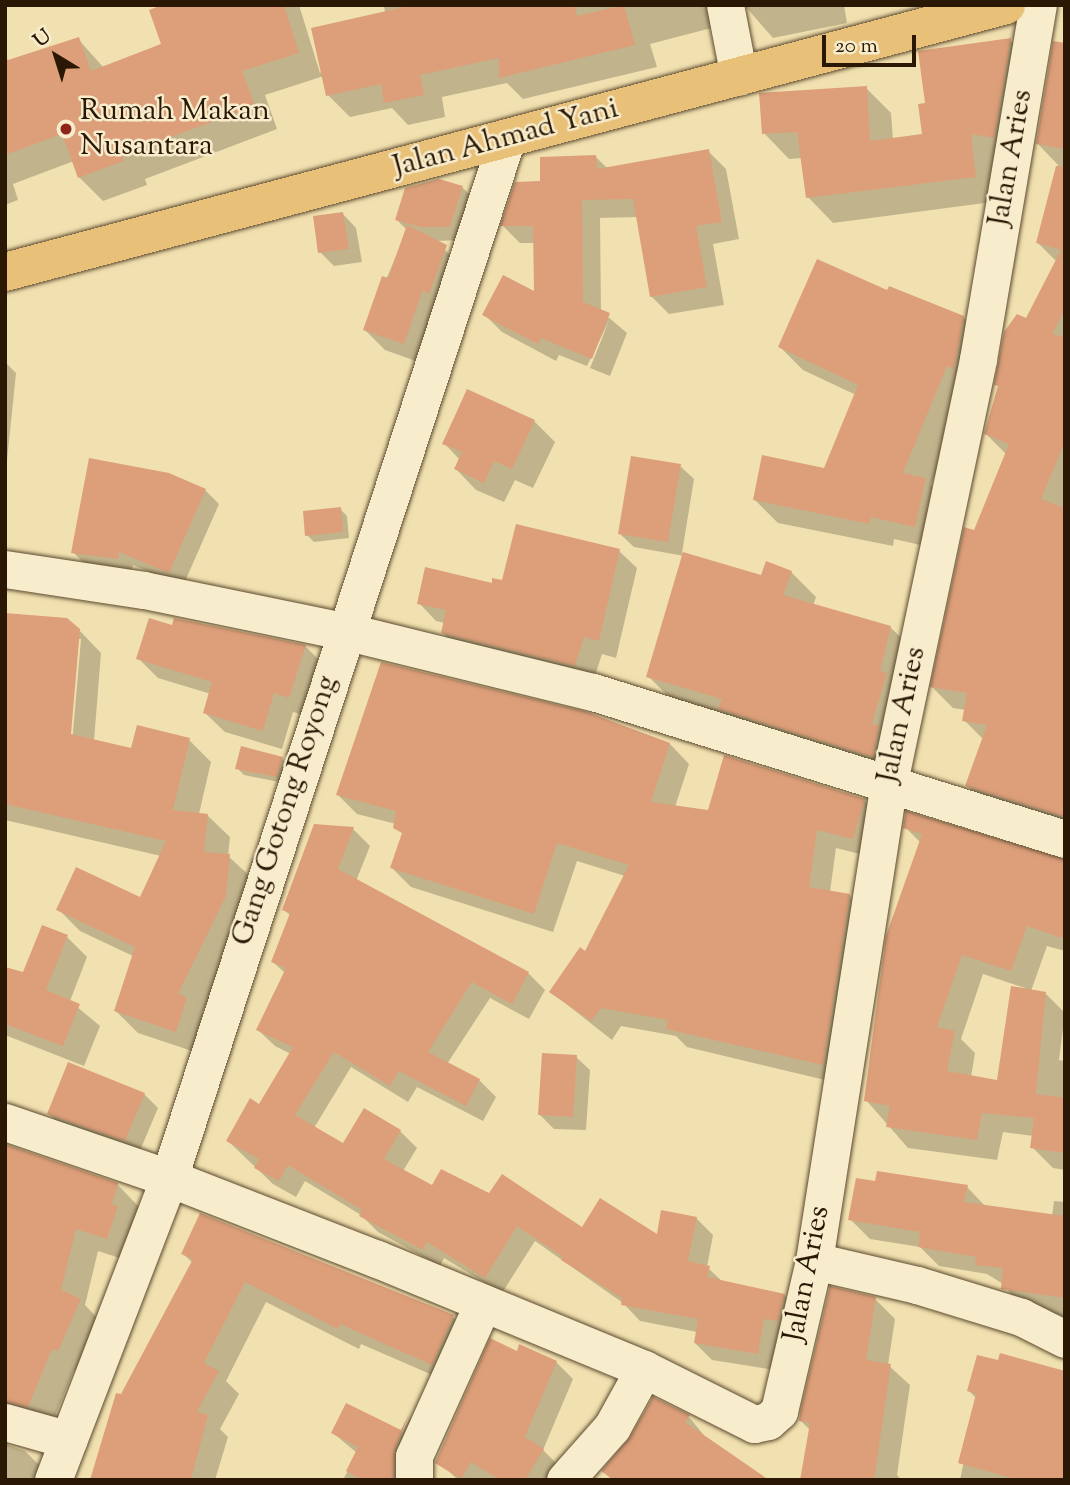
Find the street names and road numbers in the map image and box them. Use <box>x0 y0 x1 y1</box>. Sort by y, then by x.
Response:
street label: Jalan Aries <box>982 87 1042 229</box>
street label: Jalan Ahmad Yani <box>389 92 623 186</box>
street label: Jalan Aries <box>871 644 935 786</box>
street label: Gang Gotong Royong <box>225 671 347 951</box>
street label: Jalan Aries <box>777 1203 839 1345</box>

